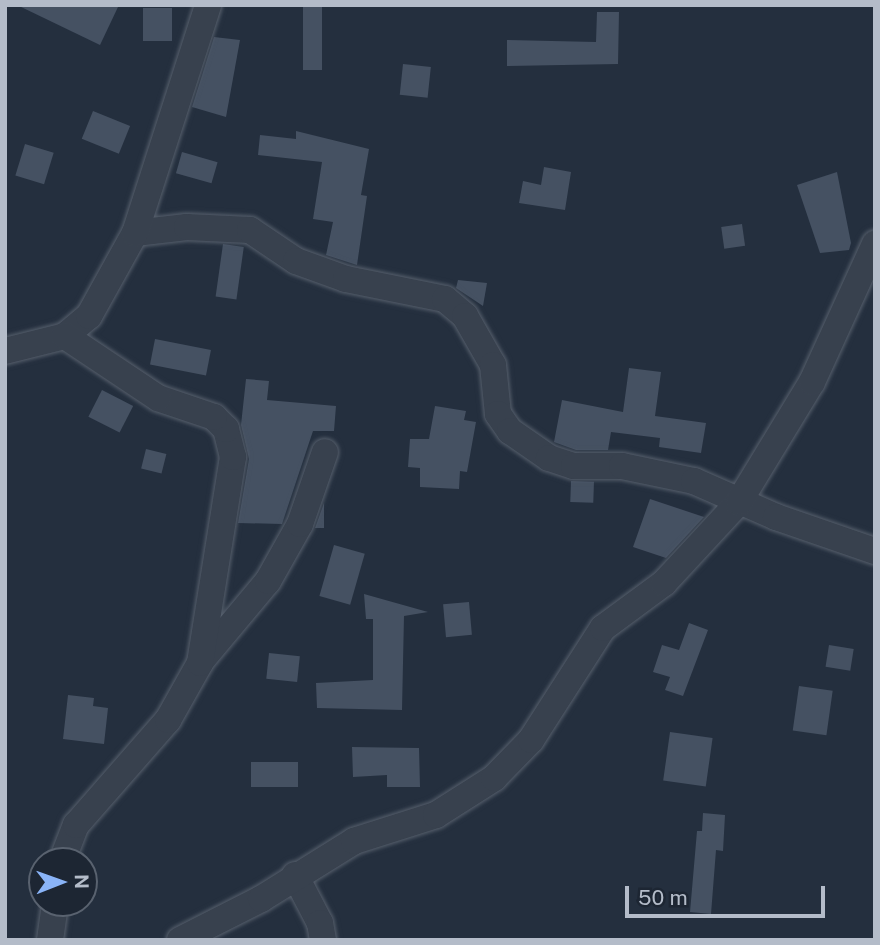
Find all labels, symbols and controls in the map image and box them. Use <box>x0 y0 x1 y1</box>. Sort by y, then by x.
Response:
north arrow <box>28 847 98 917</box>
scale bar <box>628 872 828 916</box>
text: N <box>71 874 93 889</box>
text: 50 m <box>638 885 688 910</box>

